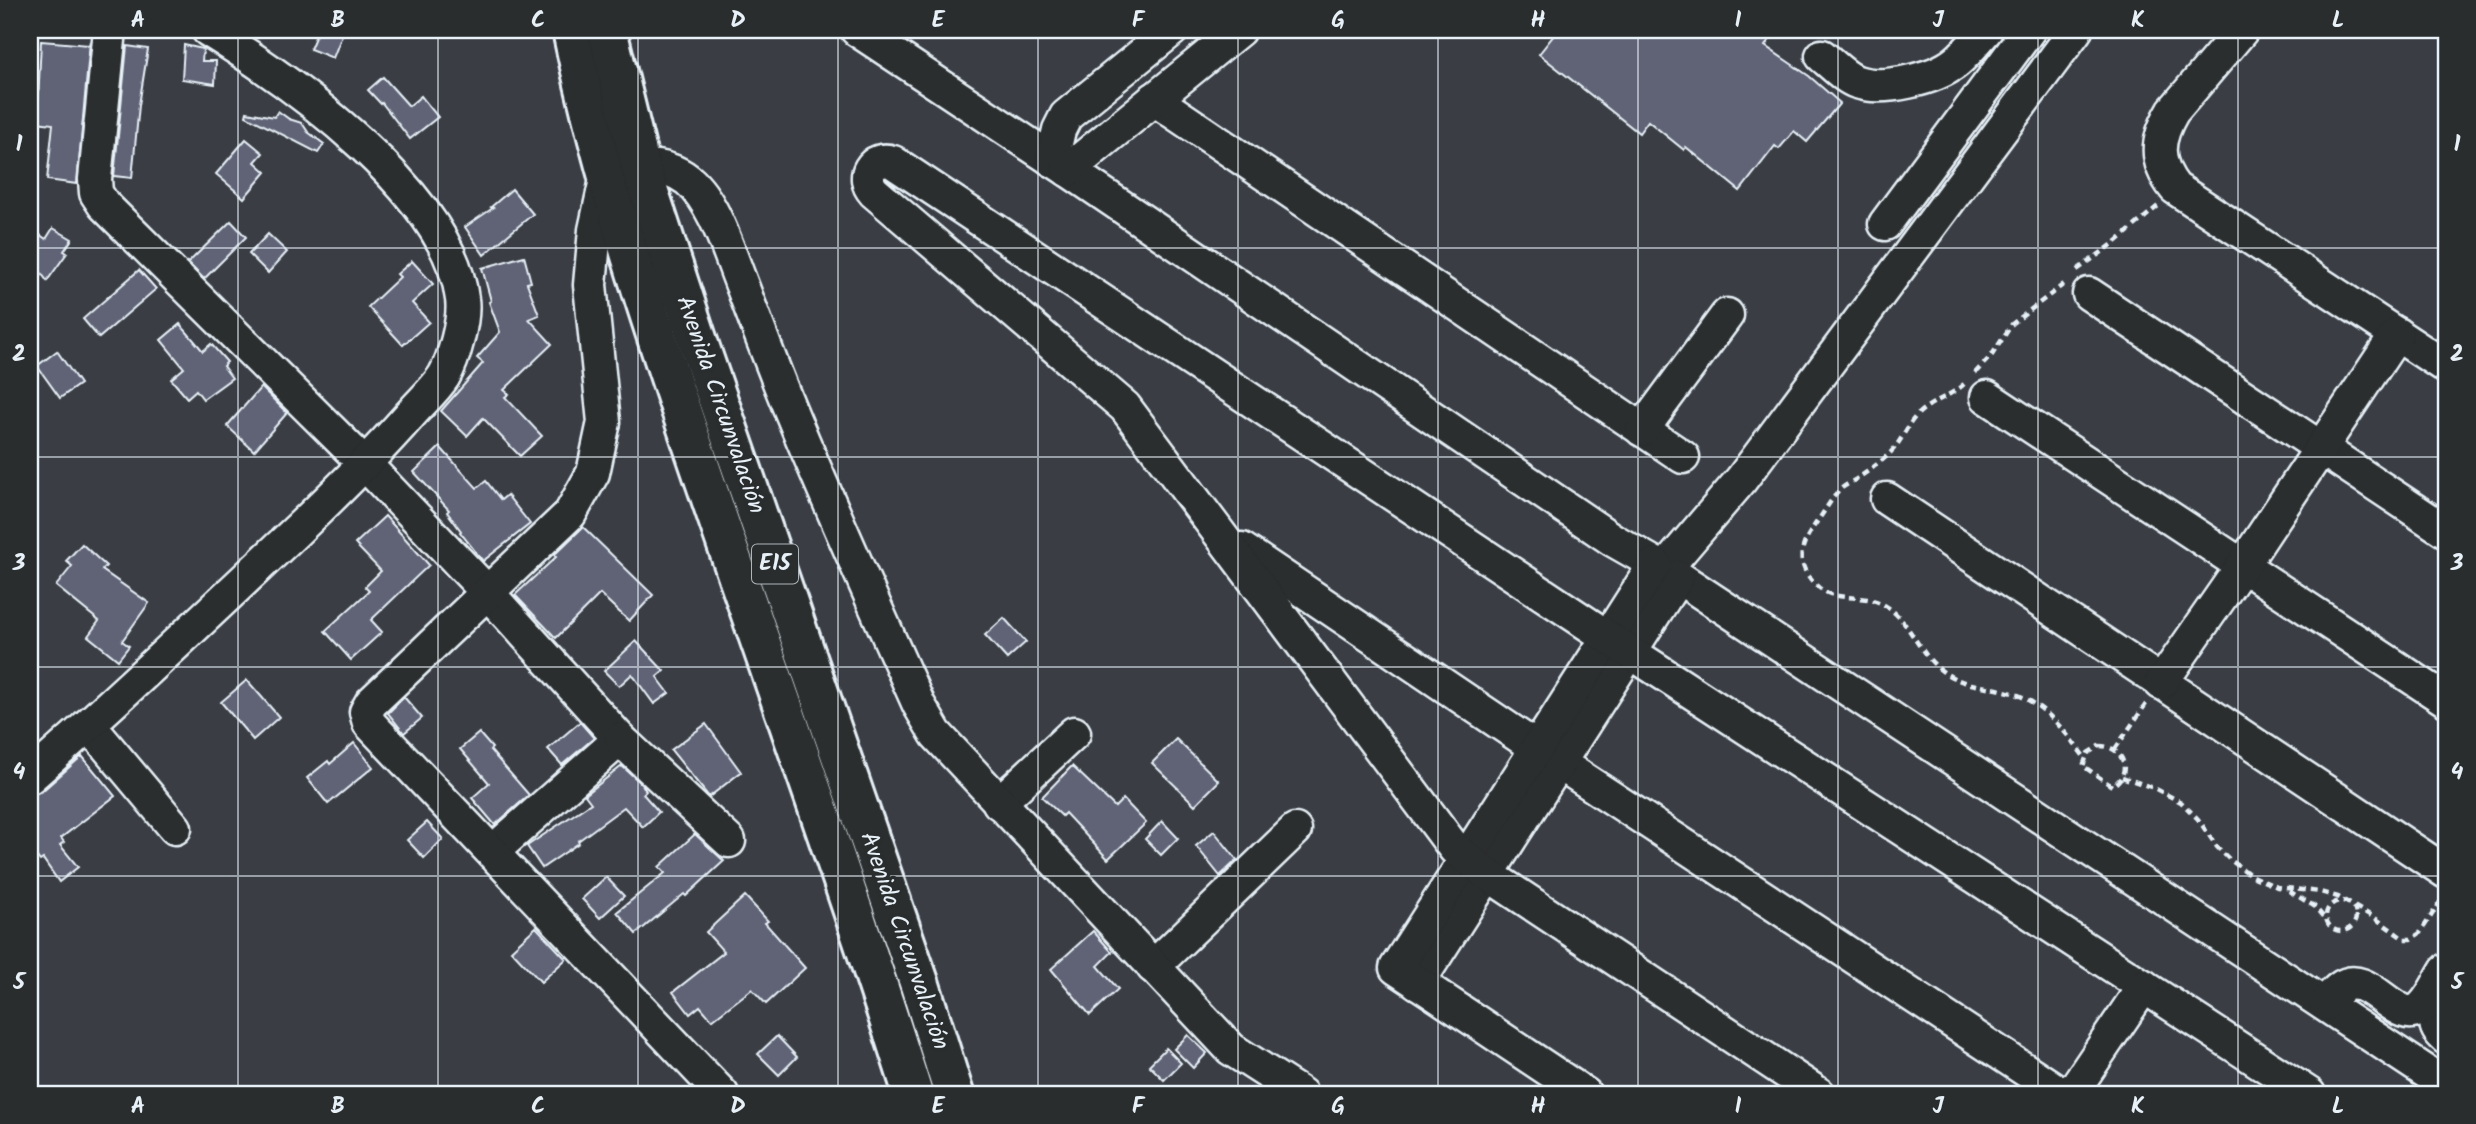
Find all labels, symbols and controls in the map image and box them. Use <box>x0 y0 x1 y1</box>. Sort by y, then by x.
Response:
text: A <box>131 3 145 39</box>
text: B <box>331 3 345 39</box>
text: C <box>531 3 545 39</box>
text: D <box>730 3 746 39</box>
text: E <box>932 3 946 39</box>
text: F <box>1132 3 1146 39</box>
text: G <box>1331 3 1345 39</box>
text: H <box>1531 3 1546 39</box>
text: I <box>1734 3 1742 39</box>
text: J <box>1932 3 1944 39</box>
text: K <box>2131 3 2145 39</box>
text: L <box>2332 3 2344 39</box>
text: 1 <box>16 127 23 163</box>
text: 1 <box>2454 127 2461 163</box>
street label: Avenida Circunvalación <box>664 291 776 519</box>
text: 2 <box>12 337 26 373</box>
text: 2 <box>2450 337 2464 373</box>
road number: E15 <box>752 544 798 584</box>
text: 3 <box>12 546 26 582</box>
text: 3 <box>2450 546 2464 582</box>
text: 4 <box>13 755 26 791</box>
text: 4 <box>2451 755 2464 791</box>
street label: Avenida Circunvalación <box>848 827 960 1055</box>
text: 5 <box>12 965 27 1001</box>
text: 5 <box>2450 965 2465 1001</box>
text: A <box>131 1089 145 1124</box>
text: B <box>331 1089 345 1124</box>
text: C <box>531 1089 545 1124</box>
text: D <box>730 1089 746 1124</box>
text: E <box>932 1089 946 1124</box>
text: F <box>1132 1089 1146 1124</box>
text: G <box>1331 1089 1345 1124</box>
text: H <box>1531 1089 1546 1124</box>
text: I <box>1734 1089 1742 1124</box>
text: J <box>1932 1089 1944 1124</box>
text: K <box>2131 1089 2145 1124</box>
text: L <box>2332 1089 2344 1124</box>

